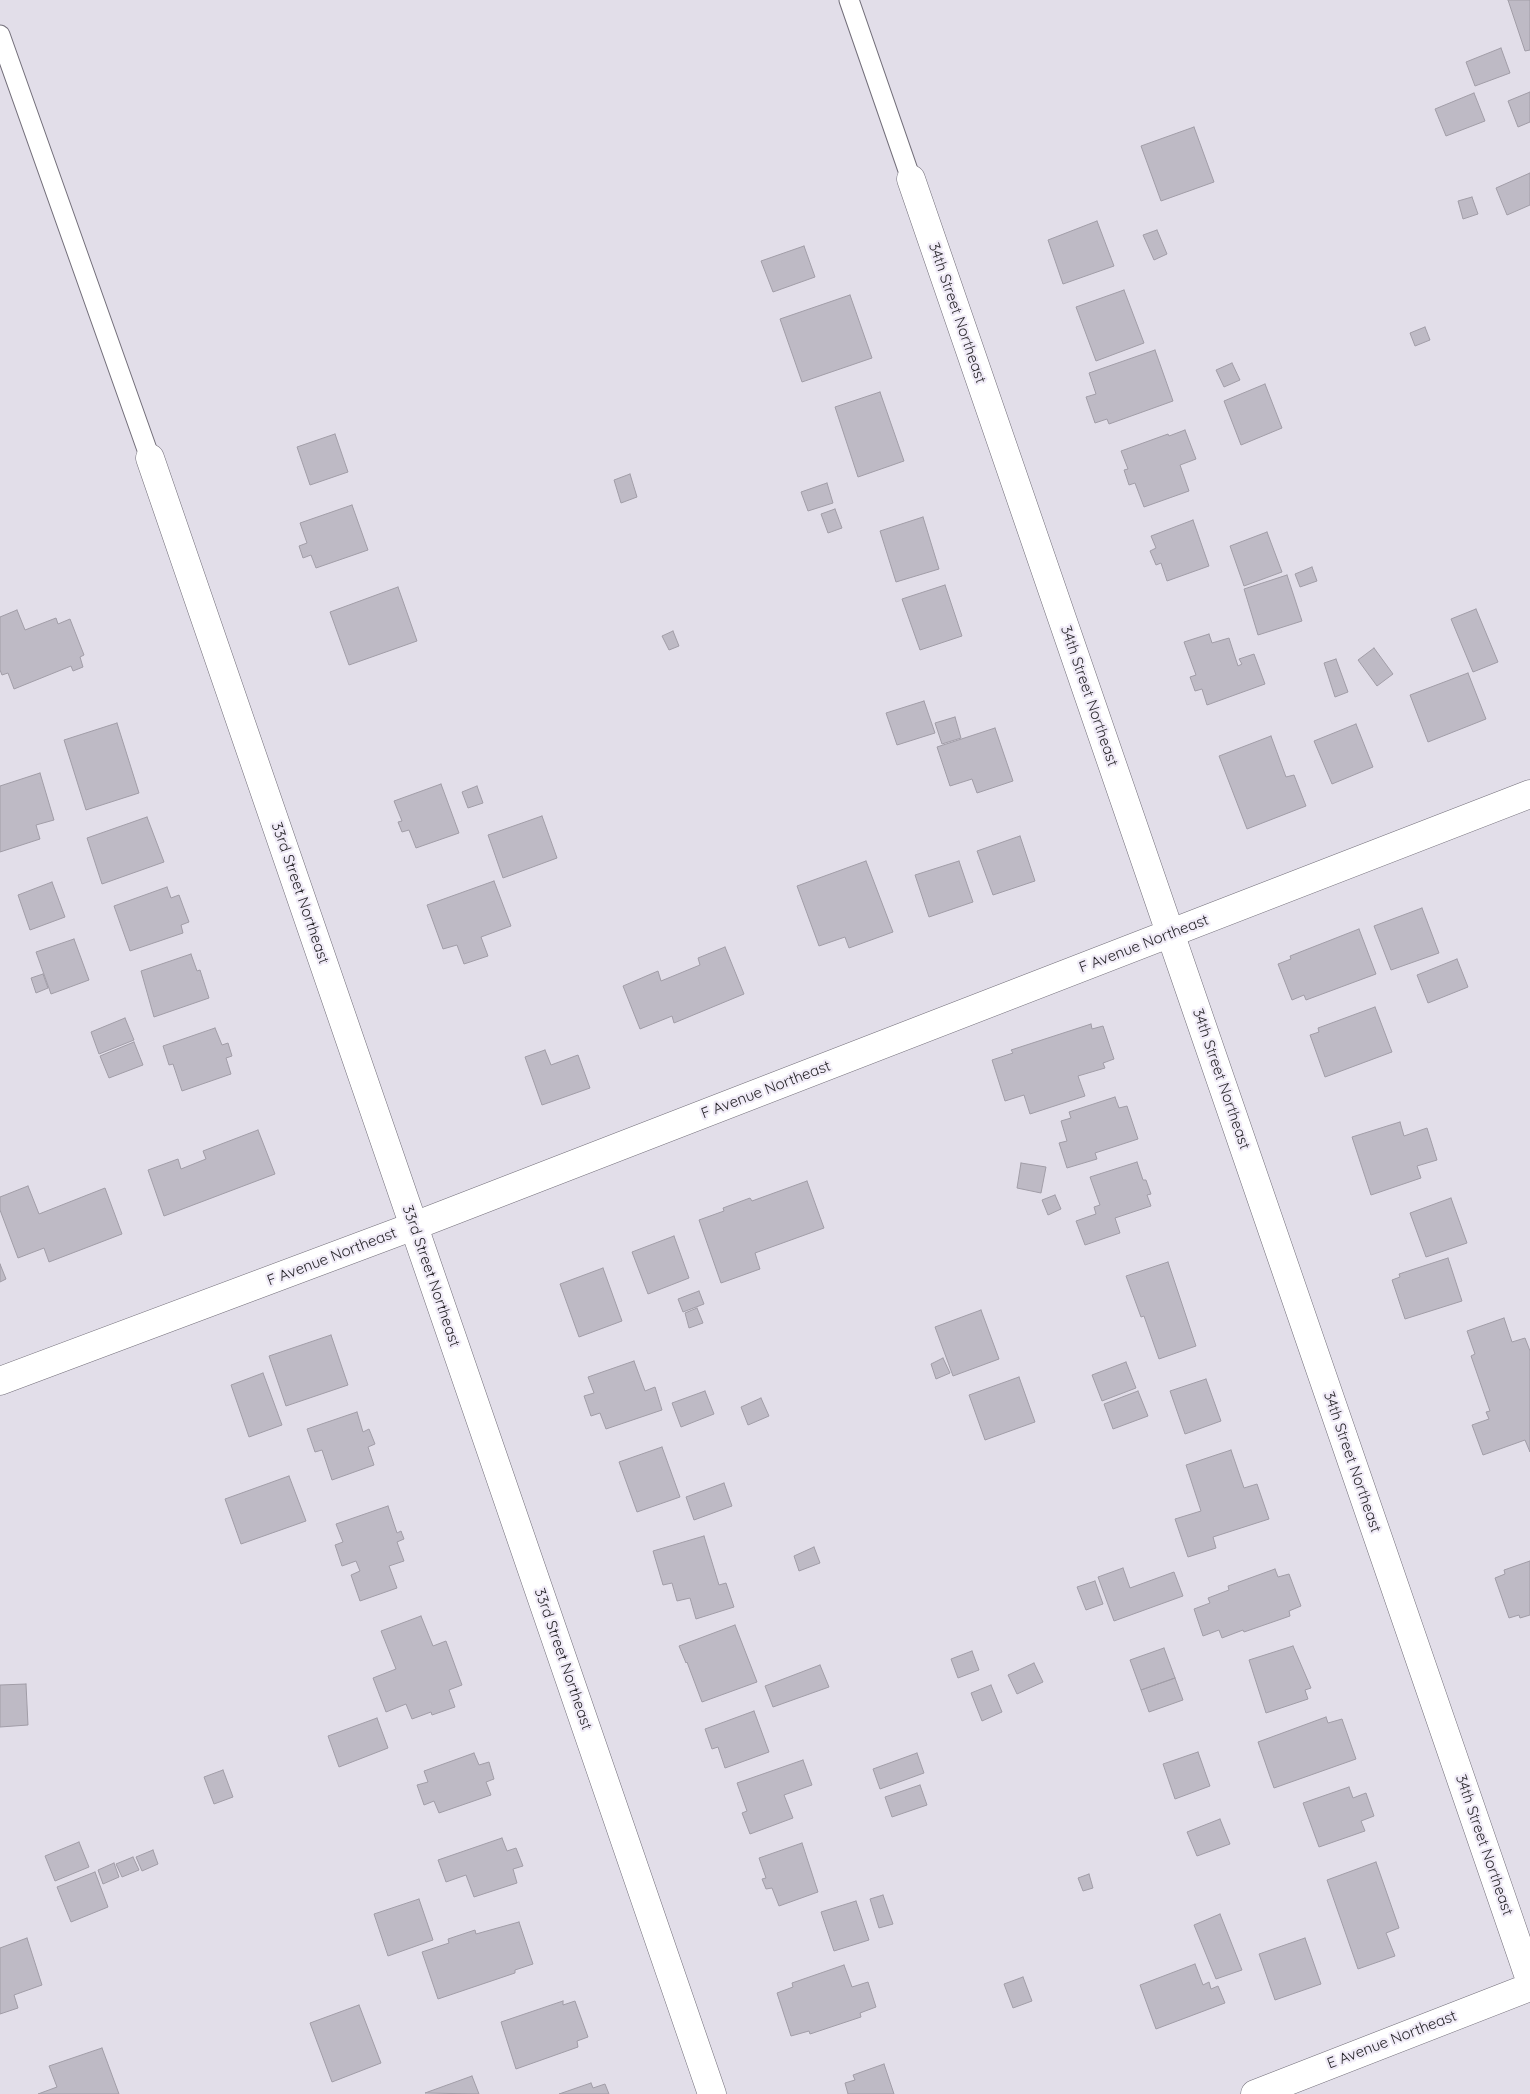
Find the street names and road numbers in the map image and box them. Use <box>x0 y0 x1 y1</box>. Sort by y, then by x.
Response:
street label: 34th Street Northeast <box>924 240 990 386</box>
street label: 34th Street Northeast <box>1056 623 1122 769</box>
street label: 33rd Street Northeast <box>267 820 333 966</box>
street label: F Avenue Northeast <box>1077 911 1211 977</box>
street label: 34th Street Northeast <box>1188 1006 1254 1152</box>
street label: F Avenue Northeast <box>699 1057 833 1123</box>
street label: 33rd Street Northeast <box>398 1203 464 1349</box>
street label: F Avenue Northeast <box>265 1224 399 1290</box>
street label: 34th Street Northeast <box>1319 1389 1385 1535</box>
street label: 33rd Street Northeast <box>530 1586 596 1732</box>
street label: 34th Street Northeast <box>1451 1772 1517 1918</box>
street label: E Avenue Northeast <box>1325 2007 1459 2073</box>

